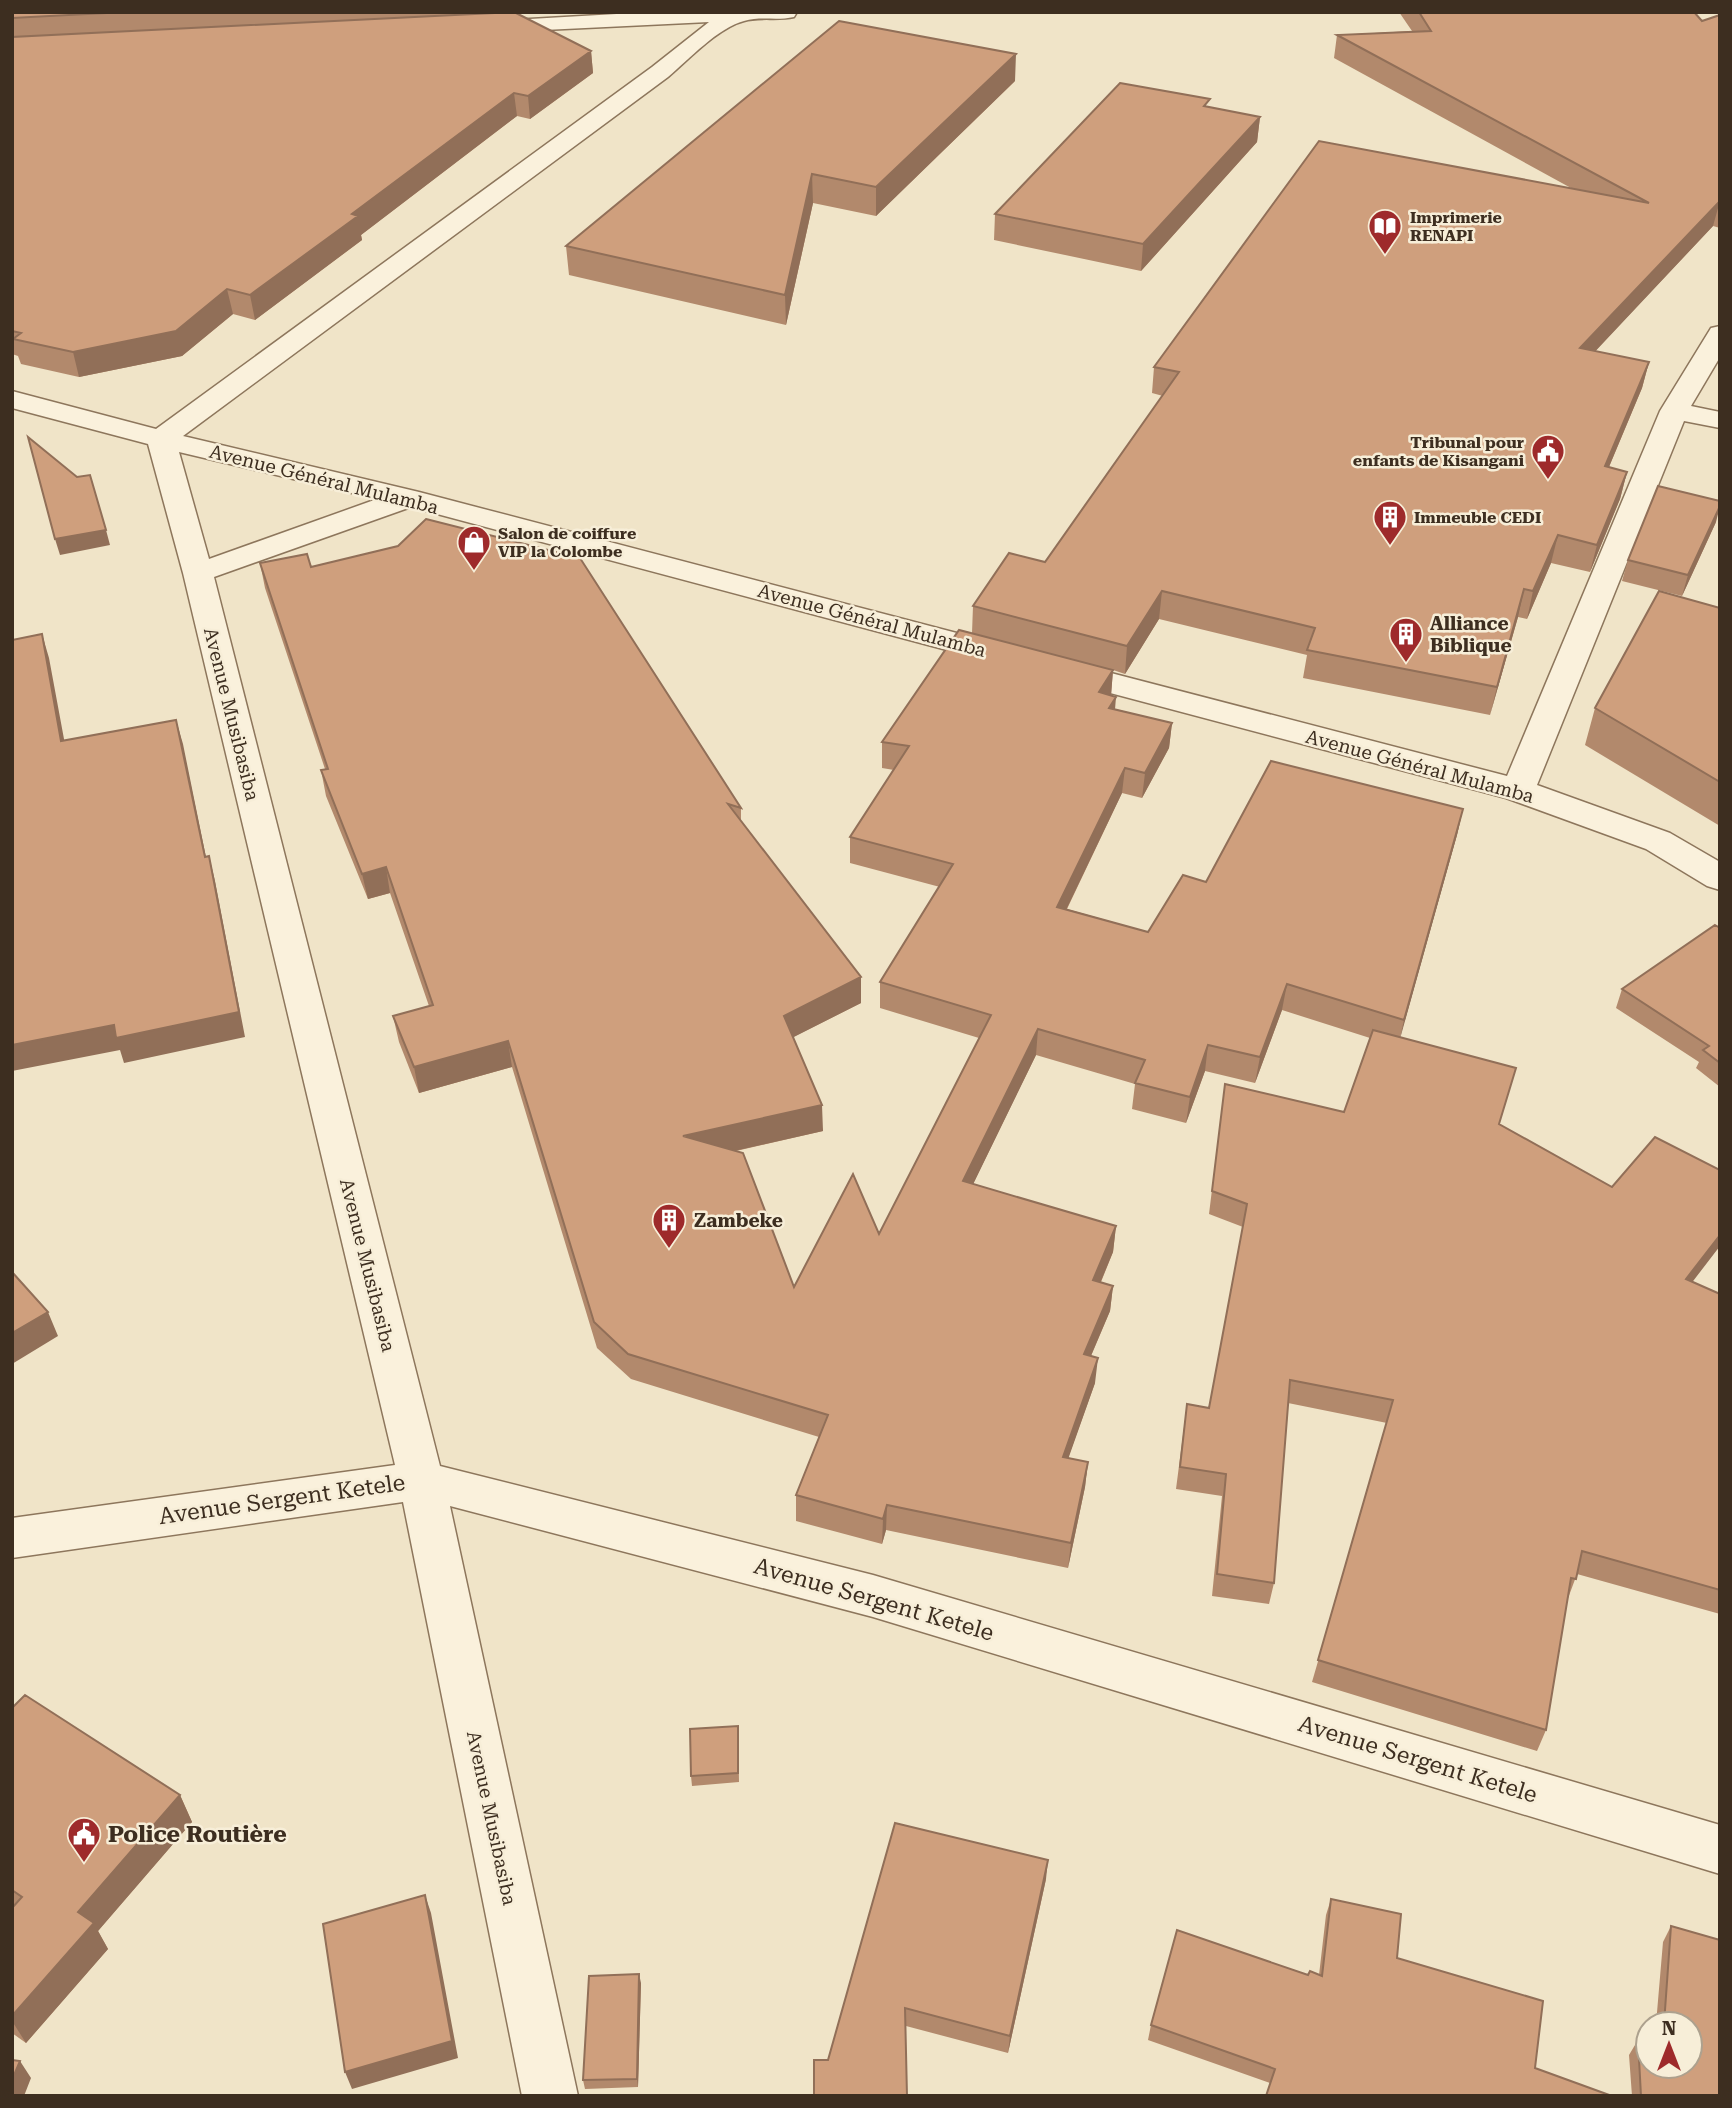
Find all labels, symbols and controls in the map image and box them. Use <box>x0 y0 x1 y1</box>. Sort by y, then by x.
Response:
library icon: Imprimerie RENAPI <box>1366 207 1404 256</box>
place label: Imprimerie RENAPI <box>1410 208 1502 245</box>
public building icon: Tribunal pour enfants de Kisangani <box>1529 432 1567 481</box>
place label: Tribunal pour enfants de Kisangani <box>1353 433 1525 470</box>
street label: Avenue Général Mulamba <box>207 440 441 519</box>
building icon: Immeuble CEDI <box>1371 498 1409 547</box>
place label: Immeuble CEDI <box>1414 508 1541 527</box>
shop icon: Salon de coiffure VIP la Colombe <box>455 523 493 572</box>
place label: Salon de coiffure VIP la Colombe <box>498 524 636 561</box>
street label: Avenue Général Mulamba <box>755 579 989 662</box>
place label: Alliance Biblique <box>1430 612 1512 657</box>
building icon: Alliance Biblique <box>1387 615 1425 664</box>
street label: Avenue Musibasiba <box>199 625 264 804</box>
street label: Avenue Général Mulamba <box>1303 725 1537 808</box>
street label: Avenue Musibasiba <box>335 1176 400 1355</box>
building icon: Zambeke <box>650 1201 688 1250</box>
place label: Zambeke <box>694 1209 783 1232</box>
street label: Avenue Sergent Ketele <box>157 1469 407 1530</box>
street label: Avenue Sergent Ketele <box>751 1552 997 1647</box>
street label: Avenue Sergent Ketele <box>1295 1710 1541 1809</box>
street label: Avenue Musibasiba <box>462 1729 521 1908</box>
public building icon: Police Routière <box>65 1815 103 1864</box>
place label: Police Routière <box>108 1821 287 1848</box>
north arrow <box>1634 2010 1704 2080</box>
text: N <box>1662 2017 1677 2040</box>

